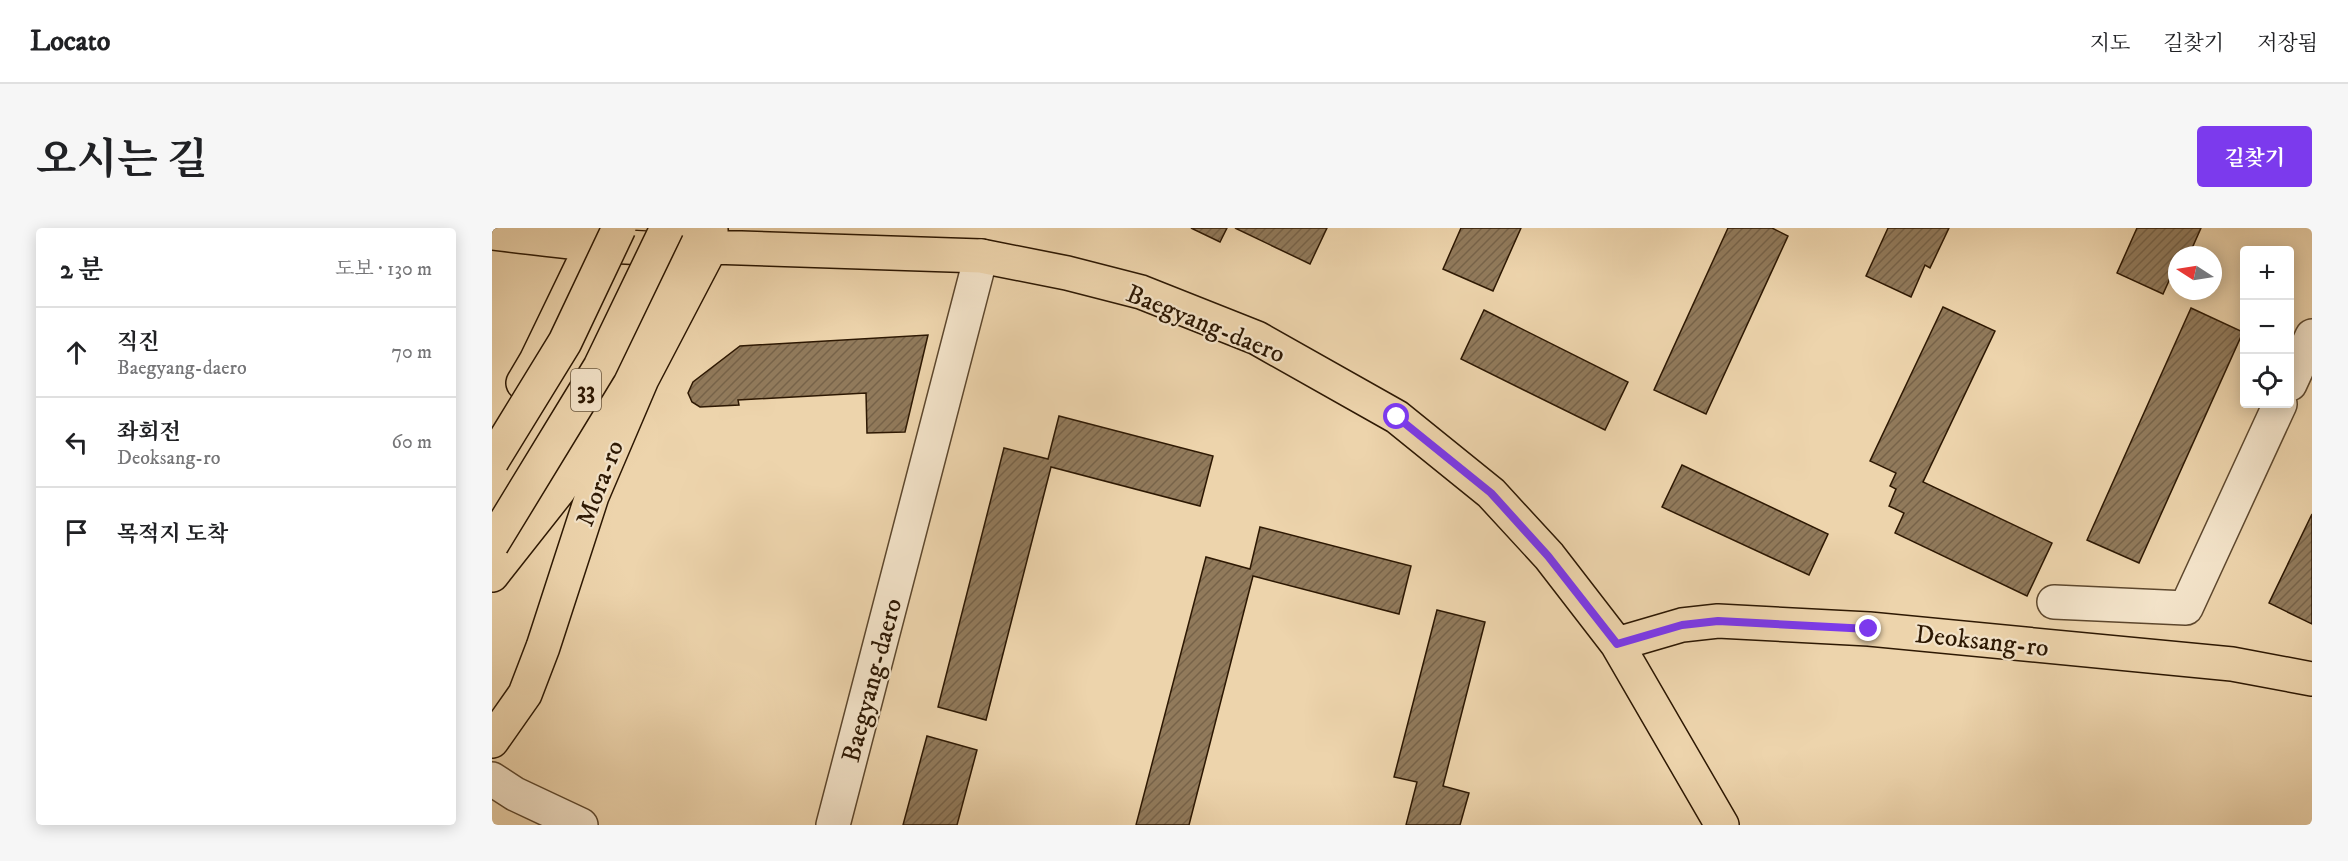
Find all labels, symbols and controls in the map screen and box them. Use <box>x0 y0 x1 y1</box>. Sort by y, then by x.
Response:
text: Locato <box>30 24 110 59</box>
text: 지도 <box>2090 31 2130 57</box>
text: 길찾기 <box>2163 31 2224 57</box>
text: 저장됨 <box>2257 31 2318 57</box>
button: 길찾기 <box>2197 126 2312 187</box>
text: 오시는 길 <box>36 135 207 187</box>
north arrow <box>2168 246 2222 300</box>
map controls <box>2240 246 2294 408</box>
button: + <box>2240 246 2294 300</box>
text: 2 분 <box>60 254 103 287</box>
text: 도보 · 130 m <box>335 257 432 282</box>
street label: Baegyang-daero <box>1121 278 1290 371</box>
button: − <box>2240 300 2294 354</box>
text: 직진 <box>117 329 160 356</box>
icon: ahead <box>60 336 93 369</box>
text: 70 m <box>391 340 432 365</box>
button: locate <box>2240 354 2294 408</box>
text: Baegyang-daero <box>117 356 247 381</box>
road number: 33 <box>571 369 601 411</box>
route start <box>1383 403 1409 429</box>
text: 좌회전 <box>117 419 181 446</box>
icon: left <box>60 426 93 459</box>
text: 60 m <box>392 430 432 455</box>
street label: Mora-ro <box>569 436 632 531</box>
text: Deoksang-ro <box>117 446 220 471</box>
icon: arrive <box>60 516 93 549</box>
text: 목적지 도착 <box>117 521 228 548</box>
street label: Baegyang-daero <box>835 595 910 766</box>
route end <box>1855 615 1881 641</box>
street label: Deoksang-ro <box>1913 618 2050 665</box>

